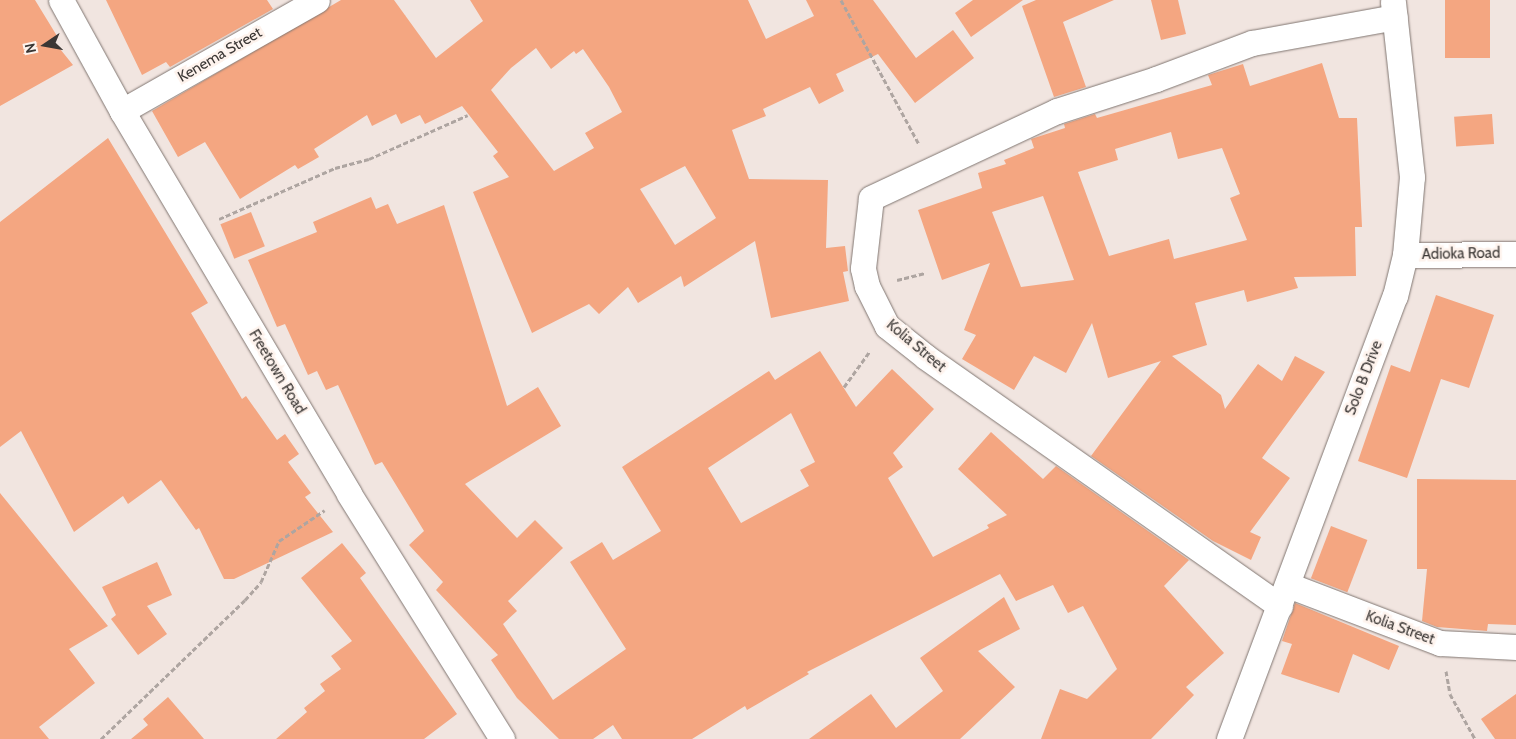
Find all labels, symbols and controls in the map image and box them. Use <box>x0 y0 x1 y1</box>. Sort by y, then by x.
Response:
north arrow <box>20 20 70 70</box>
street label: Kenema Street <box>175 24 265 86</box>
text: N <box>20 41 40 55</box>
street label: Adioka Road <box>1422 244 1500 264</box>
street label: Kolia Street <box>883 316 949 376</box>
street label: Freetown Road <box>245 326 309 418</box>
street label: Solo B Drive <box>1342 338 1386 418</box>
street label: Kolia Street <box>1363 607 1437 649</box>

